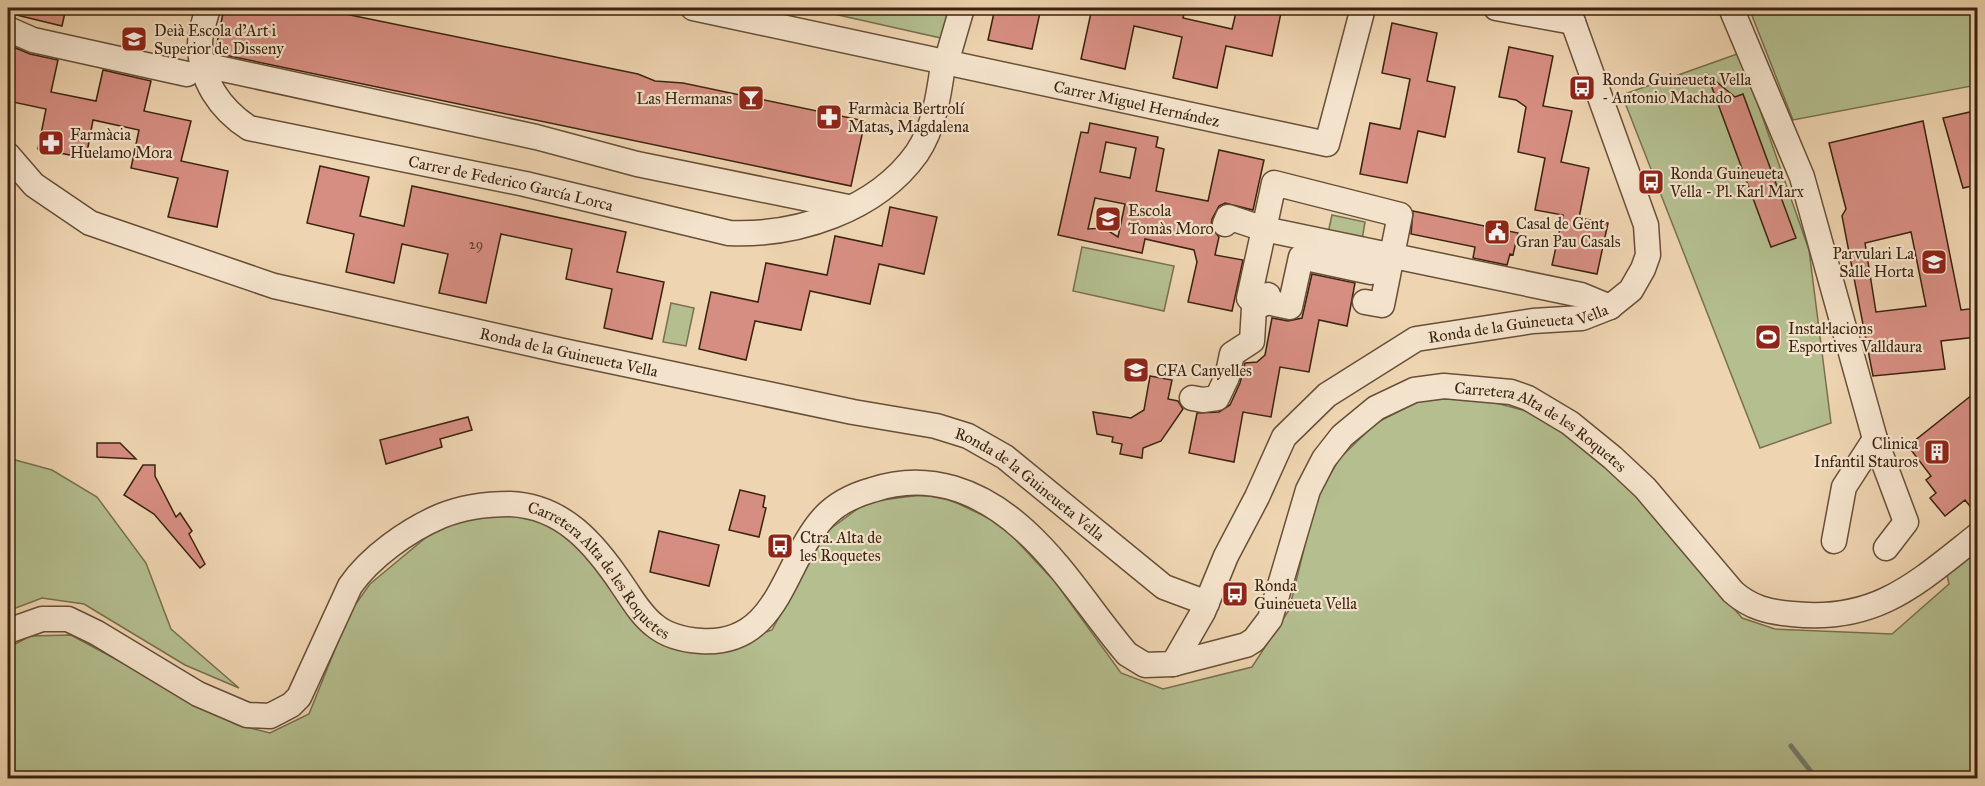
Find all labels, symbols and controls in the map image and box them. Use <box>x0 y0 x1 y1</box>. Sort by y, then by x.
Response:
place label: Deià Escola d'Art i Superior de Disseny <box>154 21 284 58</box>
school or university icon: Deià Escola d'Art i Superior de Disseny <box>119 24 149 54</box>
place label: Ronda Guineueta Vella - Antonio Machado <box>1602 70 1752 107</box>
bus stop icon: Ronda Guineueta Vella - Antonio Machado <box>1567 73 1597 103</box>
street label: Carrer Miguel Hernández <box>1052 76 1222 130</box>
bar icon: Las Hermanas <box>736 83 766 113</box>
place label: Las Hermanas <box>636 89 732 108</box>
place label: Farmàcia Bertrolí Matas, Magdalena <box>848 99 969 137</box>
pharmacy icon: Farmàcia Bertrolí Matas, Magdalena <box>814 102 844 132</box>
place label: Farmàcia Huelamo Mora <box>70 125 172 162</box>
pharmacy icon: Farmàcia Huelamo Mora <box>36 128 66 158</box>
street label: Carrer de Federico García Lorca <box>407 151 615 214</box>
place label: Ronda Guineueta Vella - Pl. Karl Marx <box>1669 164 1804 201</box>
bus stop icon: Ronda Guineueta Vella - Pl. Karl Marx <box>1636 167 1666 197</box>
place label: Escola Tomàs Moro <box>1128 201 1214 238</box>
school or university icon: Escola Tomàs Moro <box>1093 204 1123 234</box>
place label: Casal de Gent Gran Pau Casals <box>1516 214 1621 251</box>
public building icon: Casal de Gent Gran Pau Casals <box>1482 217 1512 247</box>
house number: 29 <box>469 236 483 253</box>
place label: Parvulari La Salle Horta <box>1832 244 1914 281</box>
school or university icon: Parvulari La Salle Horta <box>1919 247 1949 277</box>
street label: Ronda de la Guineueta Vella <box>1427 299 1611 347</box>
place label: Instal·lacions Esportives Valldaura <box>1788 319 1922 356</box>
sports icon: Instal·lacions Esportives Valldaura <box>1753 322 1783 352</box>
street label: Ronda de la Guineueta Vella <box>478 323 660 380</box>
school or university icon: CFA Canyelles <box>1121 355 1151 385</box>
place label: CFA Canyelles <box>1156 361 1252 380</box>
street label: Carretera Alta de les Roquetes <box>1454 377 1631 476</box>
street label: Ronda de la Guineueta Vella <box>953 423 1109 544</box>
place label: Clinica Infantil Stauros <box>1814 434 1918 471</box>
building icon: Clinica Infantil Stauros <box>1922 437 1952 467</box>
street label: Carretera Alta de les Roquetes <box>526 497 673 643</box>
place label: Ctra. Alta de les Roquetes <box>800 528 882 566</box>
bus stop icon: Ctra. Alta de les Roquetes <box>765 531 795 561</box>
place label: Ronda Guineueta Vella <box>1254 576 1357 613</box>
bus stop icon: Ronda Guineueta Vella <box>1220 579 1250 609</box>

